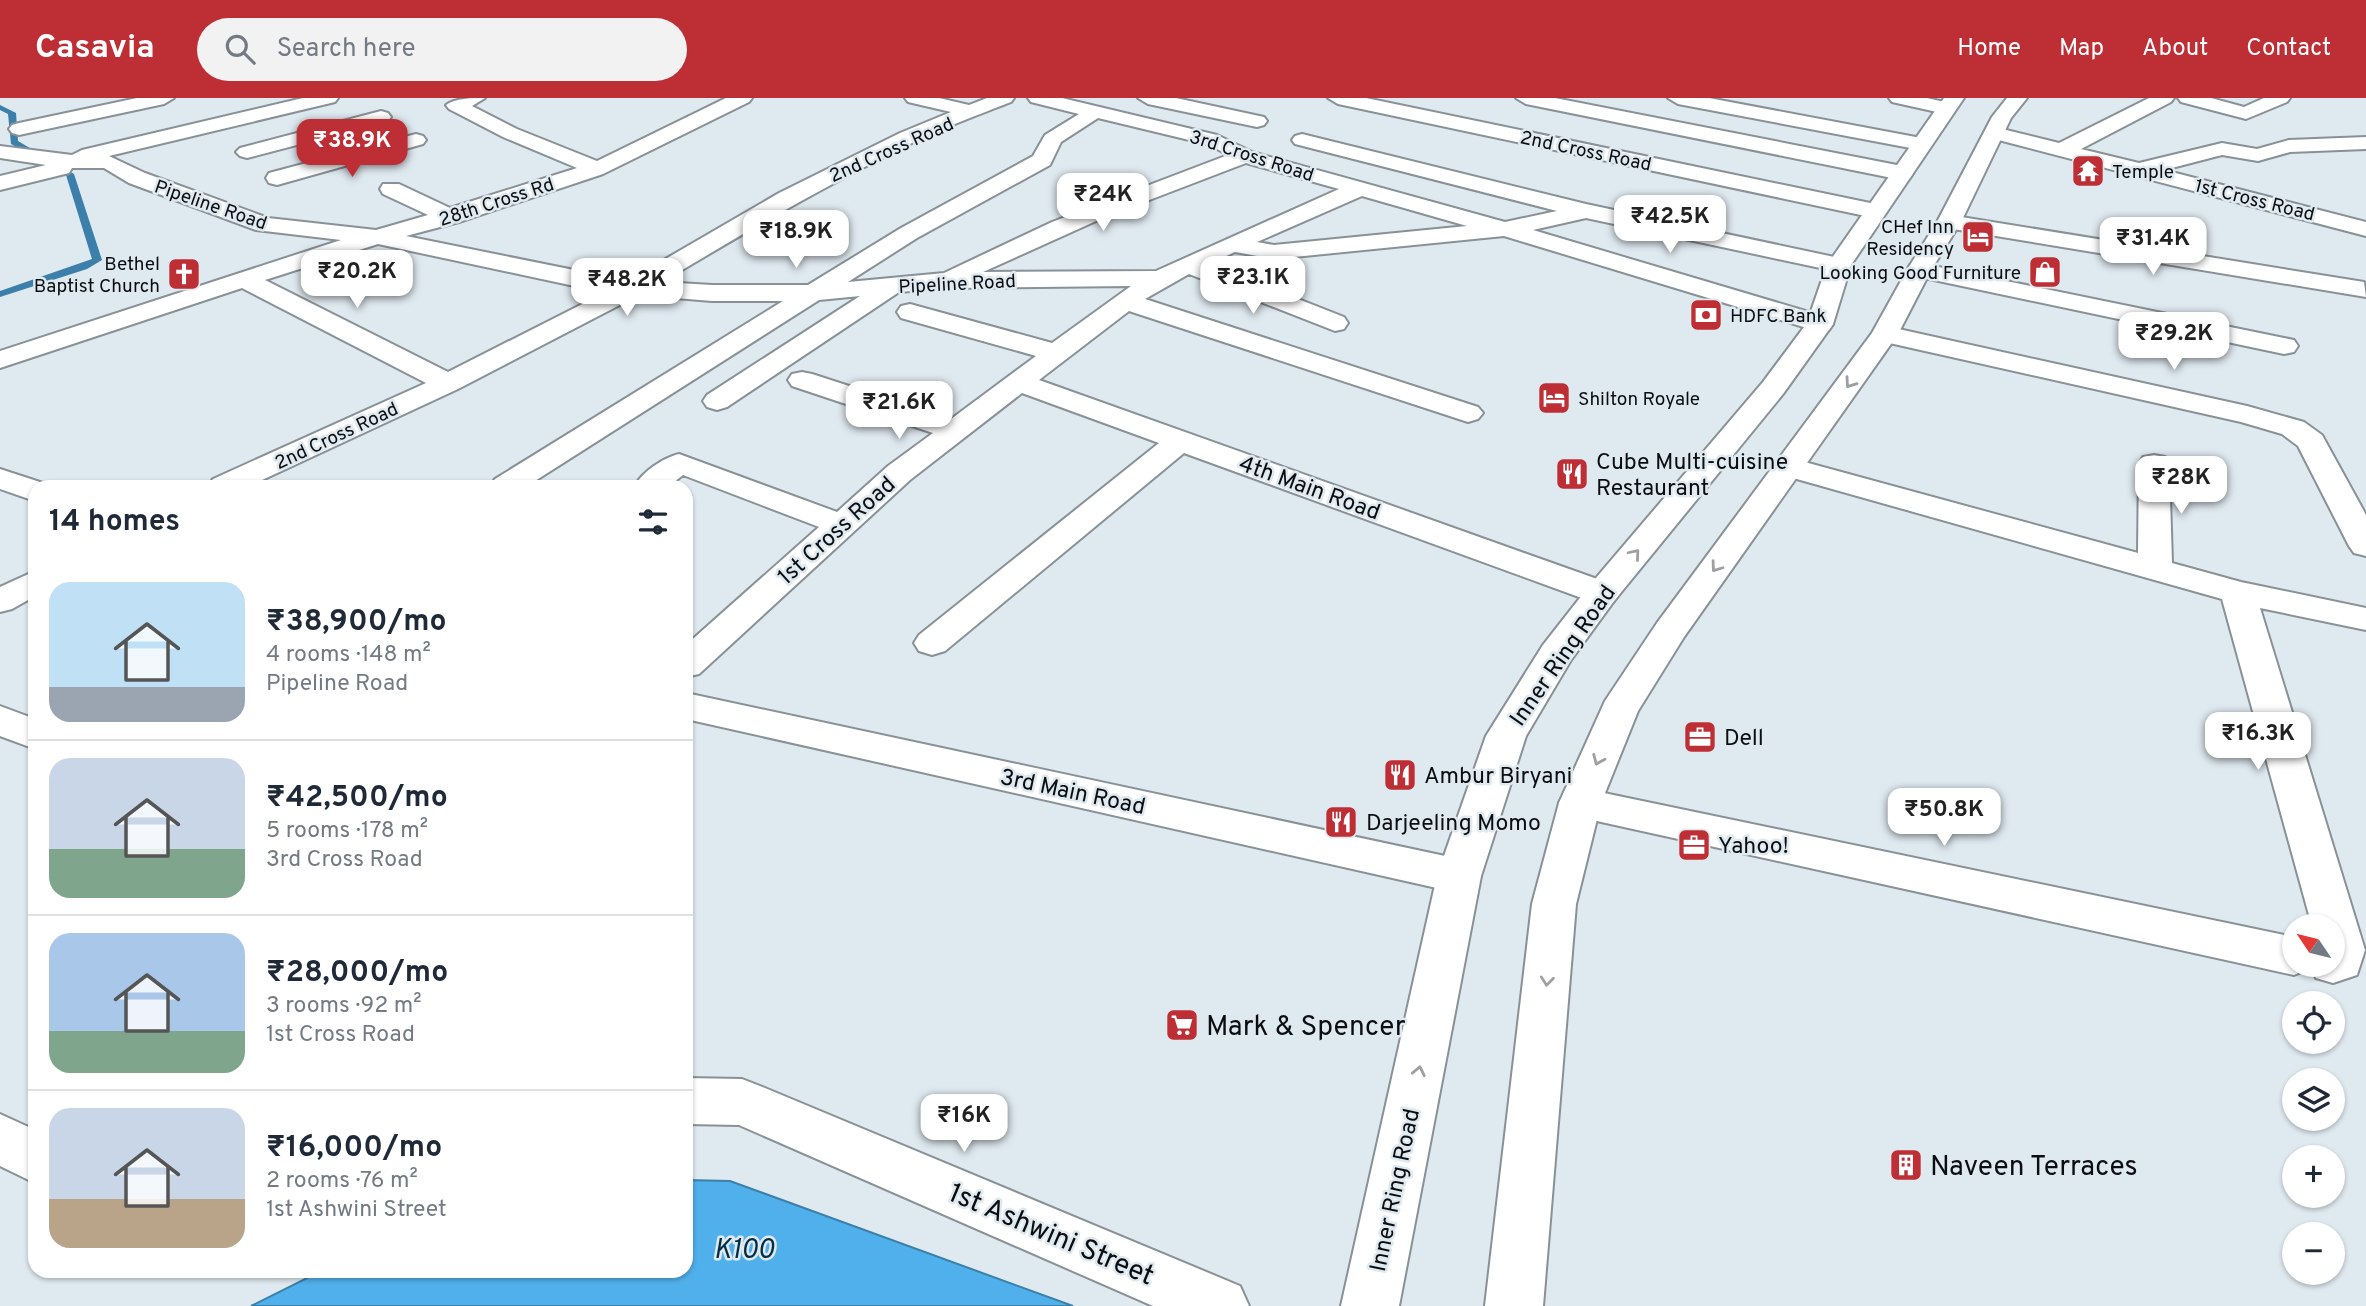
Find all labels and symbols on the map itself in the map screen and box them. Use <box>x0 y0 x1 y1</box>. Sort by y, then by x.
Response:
street label: 2nd Cross Road <box>826 113 958 189</box>
pin: ₹38.9K <box>295 120 409 179</box>
street label: 3rd Cross Road <box>1186 125 1317 188</box>
street label: 2nd Cross Road <box>1518 126 1653 178</box>
temple icon: Temple <box>2069 152 2107 190</box>
place label: Temple <box>2112 161 2174 185</box>
street label: 28th Cross Rd <box>436 173 557 233</box>
pin: ₹24K <box>1062 174 1144 233</box>
street label: 1st Cross Road <box>2192 174 2317 227</box>
street label: Pipeline Road <box>151 175 270 236</box>
pin: ₹42.5K <box>1613 195 1727 255</box>
pin: ₹18.9K <box>739 211 853 270</box>
place label: CHef Inn Residency <box>1866 216 1954 262</box>
hotel icon: CHef Inn Residency <box>1959 218 1997 256</box>
pin: ₹31.4K <box>2096 218 2210 277</box>
pin: ₹20.2K <box>300 250 414 310</box>
place label: Bethel Baptist Church <box>34 253 160 299</box>
shop icon: Looking Good Furniture <box>2026 253 2064 291</box>
church icon: Bethel Baptist Church <box>165 255 203 293</box>
pin: ₹23.1K <box>1196 256 1310 316</box>
pin: ₹48.2K <box>570 258 684 318</box>
place label: Looking Good Furniture <box>1819 262 2021 286</box>
street label: Pipeline Road <box>898 270 1016 300</box>
bank icon: HDFC Bank <box>1687 296 1725 334</box>
place label: HDFC Bank <box>1730 305 1827 329</box>
pin: ₹29.2K <box>2117 313 2231 372</box>
one-way arrow <box>1846 375 1858 388</box>
hotel icon: Shilton Royale <box>1535 379 1573 417</box>
pin: ₹21.6K <box>842 382 956 441</box>
place label: Shilton Royale <box>1578 388 1700 412</box>
street label: 2nd Cross Road <box>271 398 402 476</box>
place label: Cube Multi-cuisine Restaurant <box>1596 449 1788 504</box>
street label: 4th Main Road <box>1235 450 1384 528</box>
restaurant icon: Cube Multi-cuisine Restaurant <box>1553 455 1591 493</box>
pin: ₹28K <box>2140 456 2222 516</box>
street label: 1st Cross Road <box>773 471 903 592</box>
one-way arrow <box>1627 549 1639 562</box>
one-way arrow <box>1712 559 1724 572</box>
street label: Inner Ring Road <box>1505 580 1624 733</box>
pin: ₹16.3K <box>2201 712 2315 772</box>
office icon: Dell <box>1681 718 1719 756</box>
place label: Dell <box>1724 725 1764 754</box>
one-way arrow <box>1592 753 1606 766</box>
restaurant icon: Ambur Biryani <box>1381 756 1419 794</box>
place label: Ambur Biryani <box>1424 763 1572 792</box>
street label: 3rd Main Road <box>997 764 1148 823</box>
pin: ₹50.8K <box>1887 788 2001 848</box>
restaurant icon: Darjeeling Momo <box>1322 803 1360 841</box>
place label: Darjeeling Momo <box>1366 810 1541 839</box>
office icon: Yahoo! <box>1675 826 1713 864</box>
place label: Yahoo! <box>1718 833 1789 862</box>
north arrow <box>2282 914 2345 976</box>
one-way arrow <box>1539 975 1554 986</box>
supermarket icon: Mark & Spencer <box>1163 1006 1201 1044</box>
place label: Mark & Spencer <box>1206 1010 1406 1046</box>
one-way arrow <box>1410 1065 1425 1077</box>
pin: ₹16K <box>923 1094 1005 1154</box>
street label: Inner Ring Road <box>1365 1106 1428 1275</box>
building icon: Naveen Terraces <box>1887 1146 1925 1184</box>
place label: Naveen Terraces <box>1930 1150 2138 1186</box>
street label: 1st Ashwini Street <box>943 1176 1159 1295</box>
water label: K100 <box>714 1233 775 1269</box>

